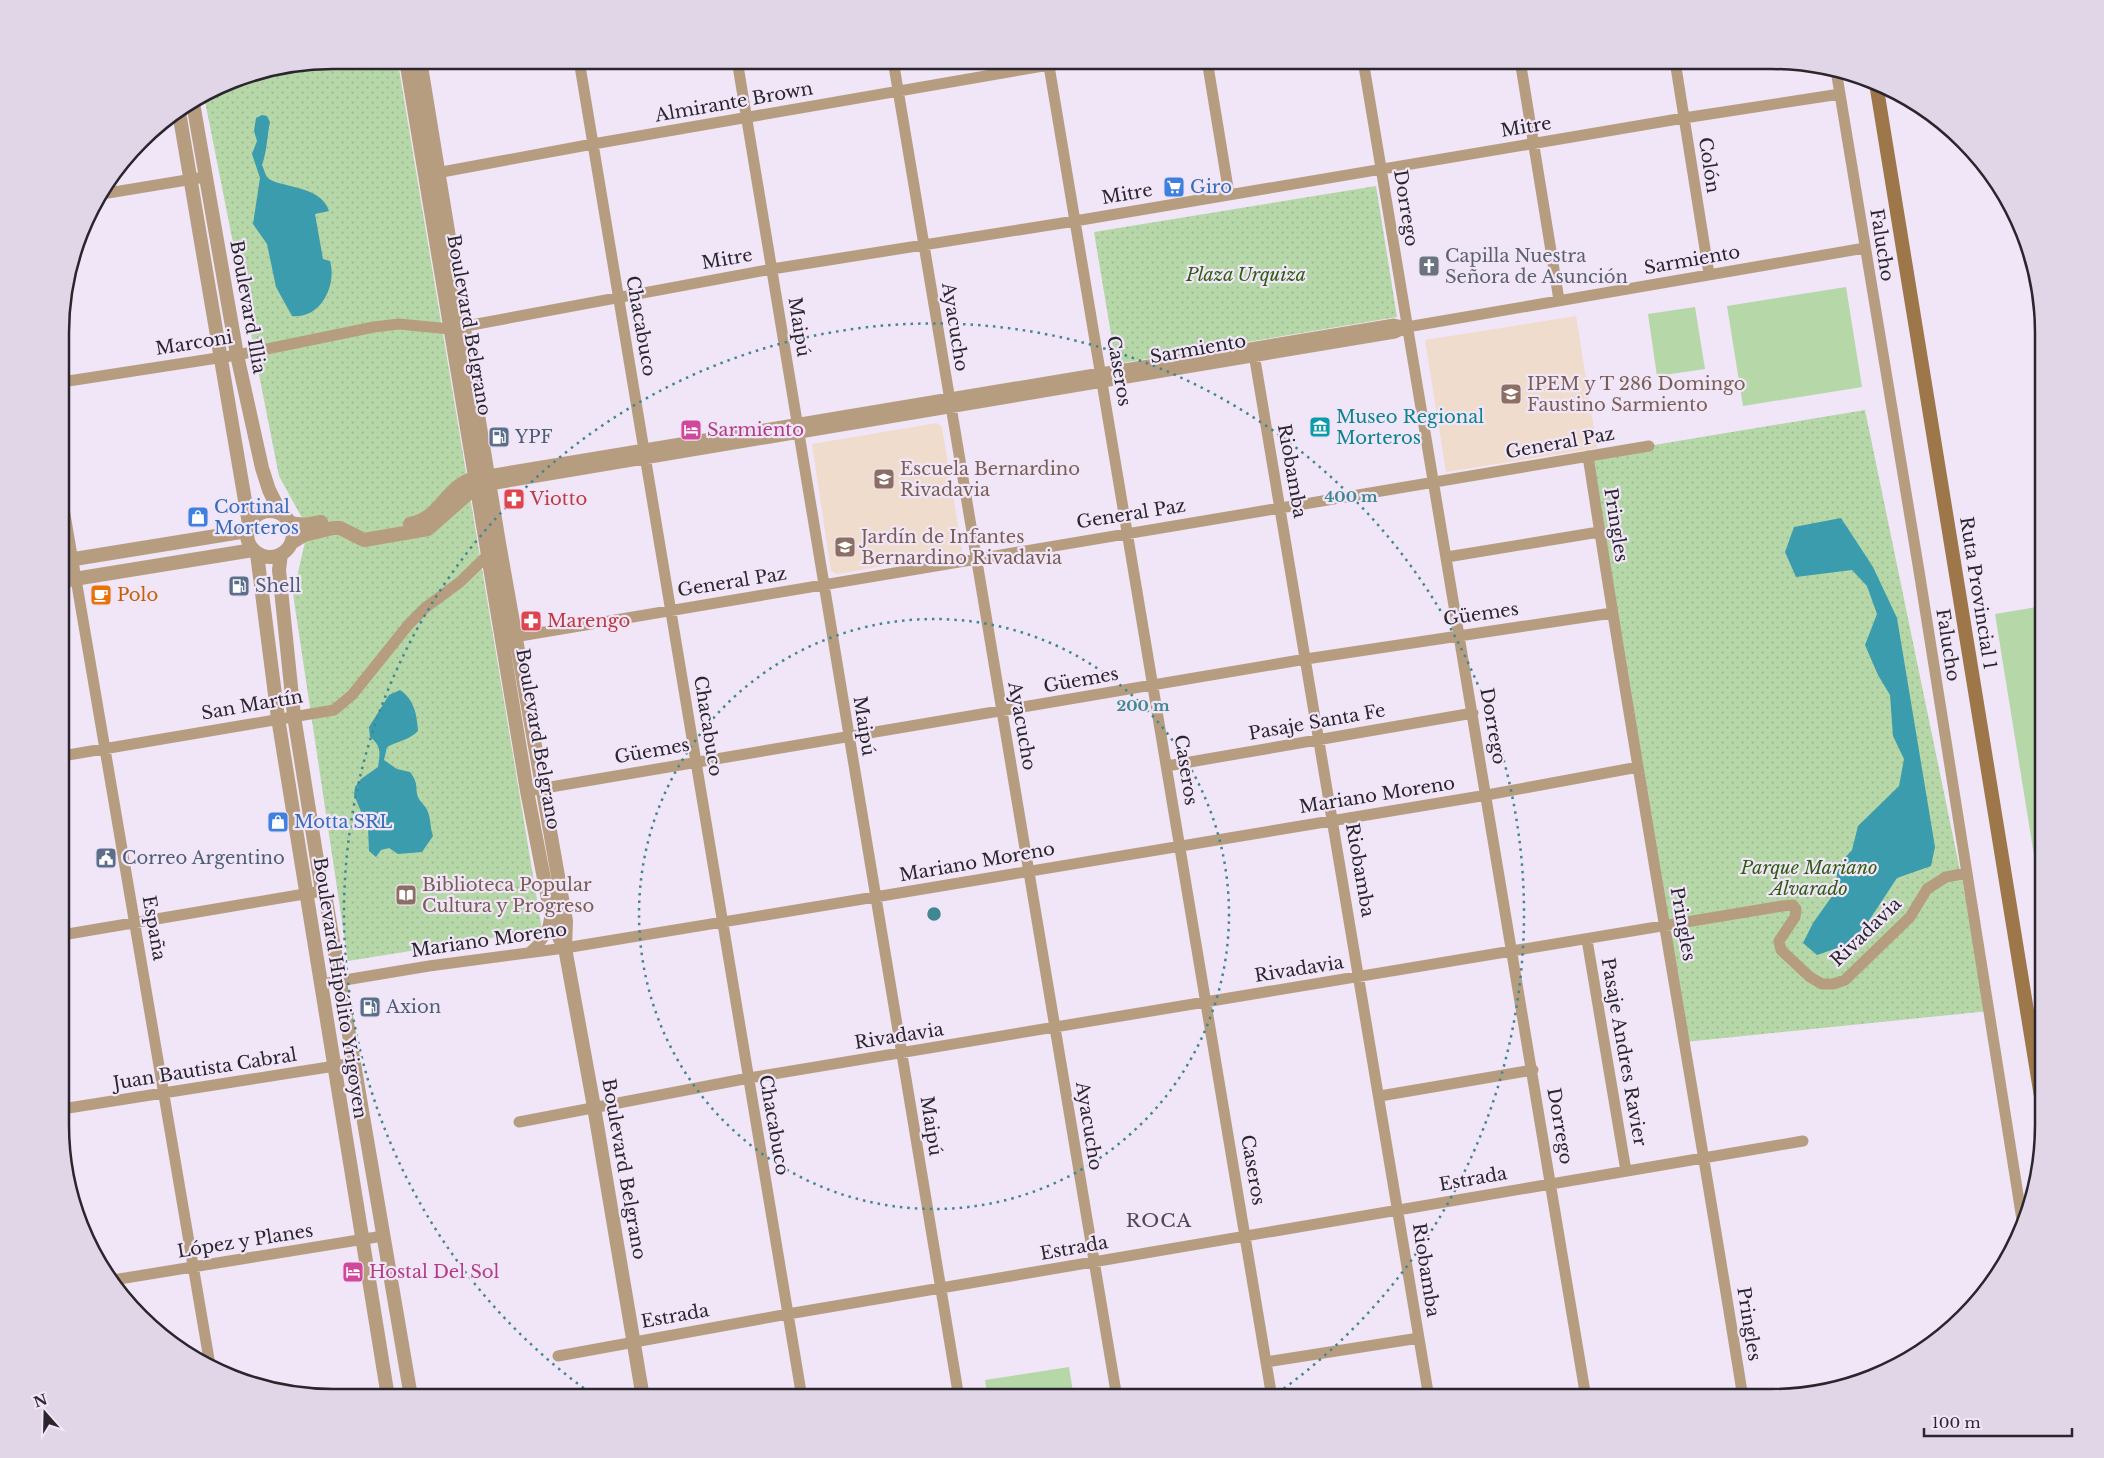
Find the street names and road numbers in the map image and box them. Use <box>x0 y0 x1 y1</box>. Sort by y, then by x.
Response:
street label: Almirante Brown <box>652 77 815 127</box>
street label: Mitre <box>1499 112 1553 142</box>
street label: Colón <box>1694 136 1724 194</box>
street label: Dorrego <box>1389 168 1423 248</box>
street label: Mitre <box>1100 179 1154 209</box>
street label: Falucho <box>1865 207 1899 283</box>
street label: Boulevard Belgrano <box>442 233 496 417</box>
street label: Boulevard Illia <box>225 238 271 376</box>
street label: Sarmiento <box>1642 241 1742 279</box>
street label: Mitre <box>700 244 754 274</box>
street label: Chacabuco <box>621 274 661 378</box>
street label: Ayacucho <box>937 280 973 373</box>
street label: Maipú <box>783 296 815 358</box>
street label: Marconi <box>154 326 234 360</box>
street label: Sarmiento <box>1148 330 1248 368</box>
street label: Caseros <box>1102 334 1136 408</box>
street label: Riobamba <box>1273 422 1311 520</box>
street label: General Paz <box>1504 423 1616 463</box>
street label: Pringles <box>1599 486 1633 564</box>
street label: General Paz <box>1075 494 1187 534</box>
street label: Ruta Provincial 1 <box>1955 515 2001 671</box>
street label: General Paz <box>676 562 788 602</box>
street label: Güemes <box>1442 598 1520 630</box>
street label: Falucho <box>1931 607 1965 683</box>
street label: Boulevard Belgrano <box>511 647 565 831</box>
street label: Güemes <box>1042 663 1120 697</box>
street label: Chacabuco <box>689 674 727 778</box>
street label: Ayacucho <box>1003 679 1041 772</box>
street label: San Martín <box>200 685 304 725</box>
street label: Dorrego <box>1475 686 1511 766</box>
street label: Maipú <box>848 695 880 757</box>
street label: Pasaje Santa Fe <box>1247 699 1387 745</box>
street label: Caseros <box>1170 733 1202 807</box>
street label: Güemes <box>613 734 691 768</box>
street label: Mariano Moreno <box>1298 772 1456 818</box>
street label: Riobamba <box>1341 821 1379 919</box>
street label: Mariano Moreno <box>898 837 1056 887</box>
street label: Boulevard Hipólito Yrigoyen <box>308 856 372 1120</box>
street label: Pringles <box>1666 885 1700 963</box>
street label: Rivadavia <box>1826 893 1906 971</box>
street label: España <box>137 894 171 962</box>
street label: Mariano Moreno <box>410 918 568 962</box>
street label: Rivadavia <box>1253 951 1345 987</box>
street label: Pasaje Andres Ravier <box>1597 956 1651 1148</box>
street label: Rivadavia <box>853 1018 945 1054</box>
street label: Juan Bautista Cabral <box>110 1044 299 1095</box>
street label: Chacabuco <box>754 1073 794 1177</box>
street label: Boulevard Belgrano <box>597 1077 651 1261</box>
street label: Ayacucho <box>1071 1079 1107 1172</box>
street label: Dorrego <box>1542 1086 1578 1166</box>
street label: Maipú <box>915 1095 947 1157</box>
street label: Caseros <box>1236 1133 1270 1207</box>
street label: Estrada <box>1437 1162 1509 1196</box>
street label: López y Planes <box>175 1219 315 1263</box>
street label: Riobamba <box>1408 1221 1444 1319</box>
street label: Estrada <box>1038 1231 1110 1265</box>
street label: Pringles <box>1732 1285 1766 1363</box>
street label: Estrada <box>639 1299 711 1333</box>

